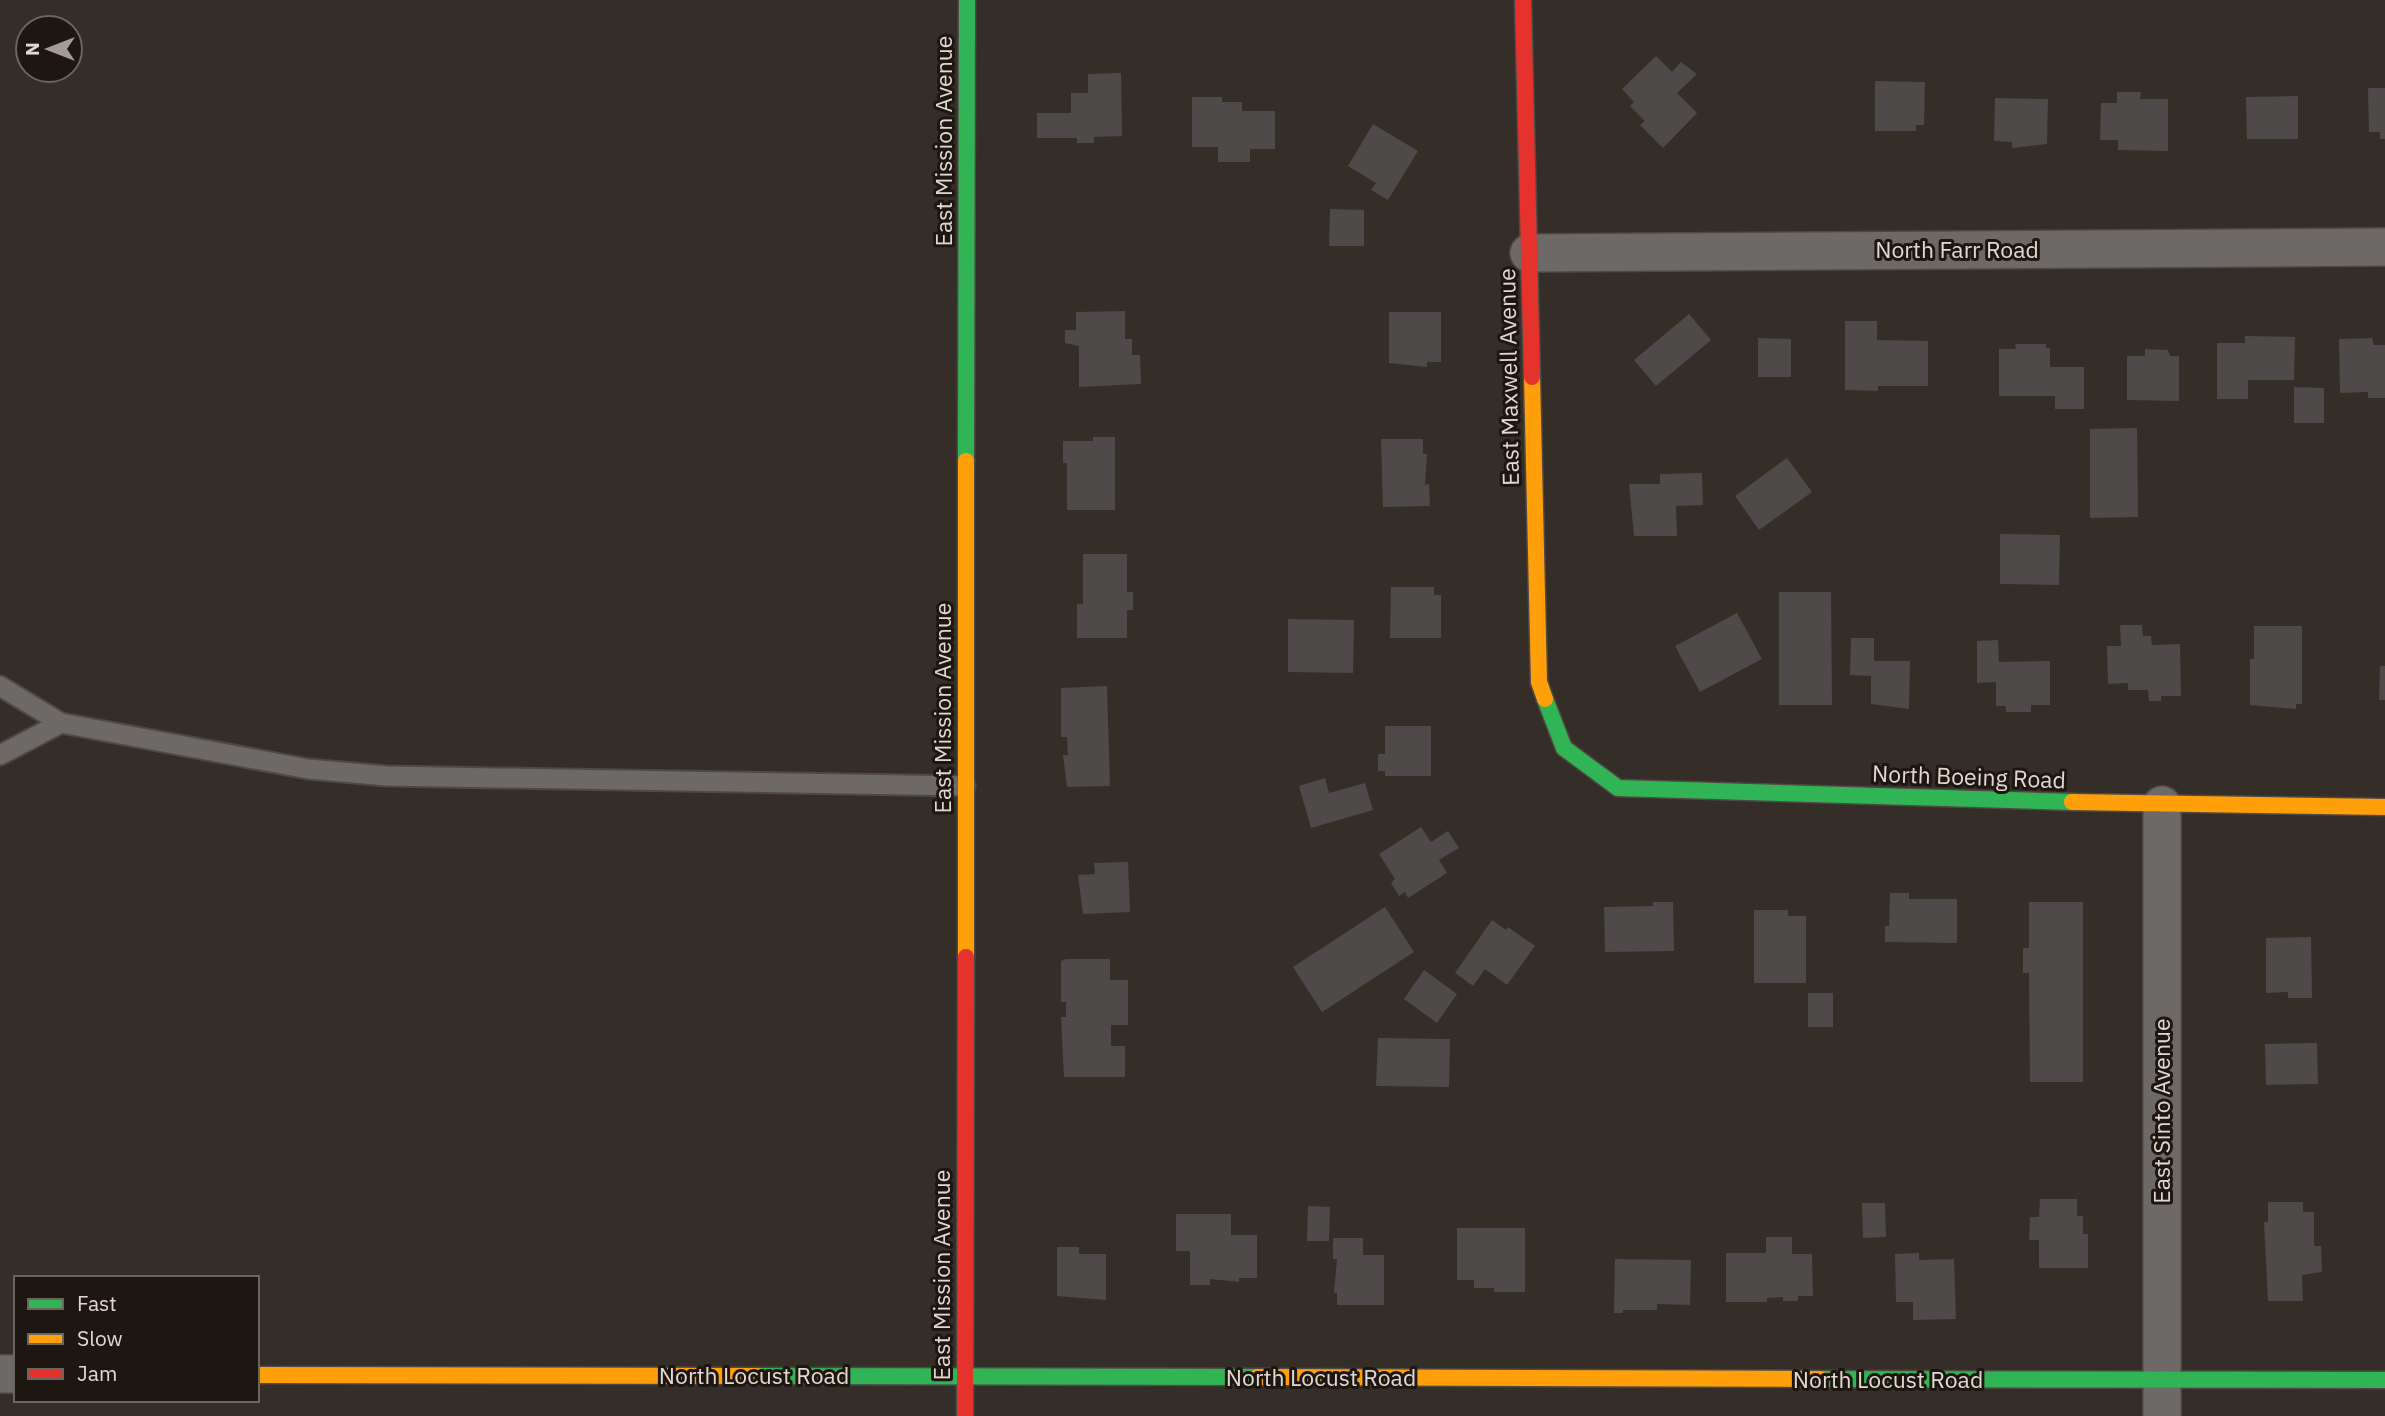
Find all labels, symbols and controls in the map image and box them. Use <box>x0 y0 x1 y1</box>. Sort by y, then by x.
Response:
north arrow <box>14 14 84 84</box>
street label: East Mission Avenue <box>928 36 958 246</box>
text: N <box>20 42 44 56</box>
street label: North Farr Road <box>1875 234 2039 264</box>
street label: East Maxwell Avenue <box>1491 268 1525 486</box>
street label: East Mission Avenue <box>927 603 957 813</box>
street label: North Boeing Road <box>1872 758 2067 794</box>
street label: East Sinto Avenue <box>2146 1018 2176 1204</box>
street label: East Mission Avenue <box>926 1170 956 1380</box>
legend <box>14 1276 259 1402</box>
text: Fast <box>77 1289 117 1317</box>
text: Slow <box>77 1324 123 1352</box>
text: Jam <box>77 1359 117 1387</box>
street label: North Locust Road <box>659 1360 849 1390</box>
street label: North Locust Road <box>1226 1362 1416 1392</box>
street label: North Locust Road <box>1793 1364 1983 1394</box>

